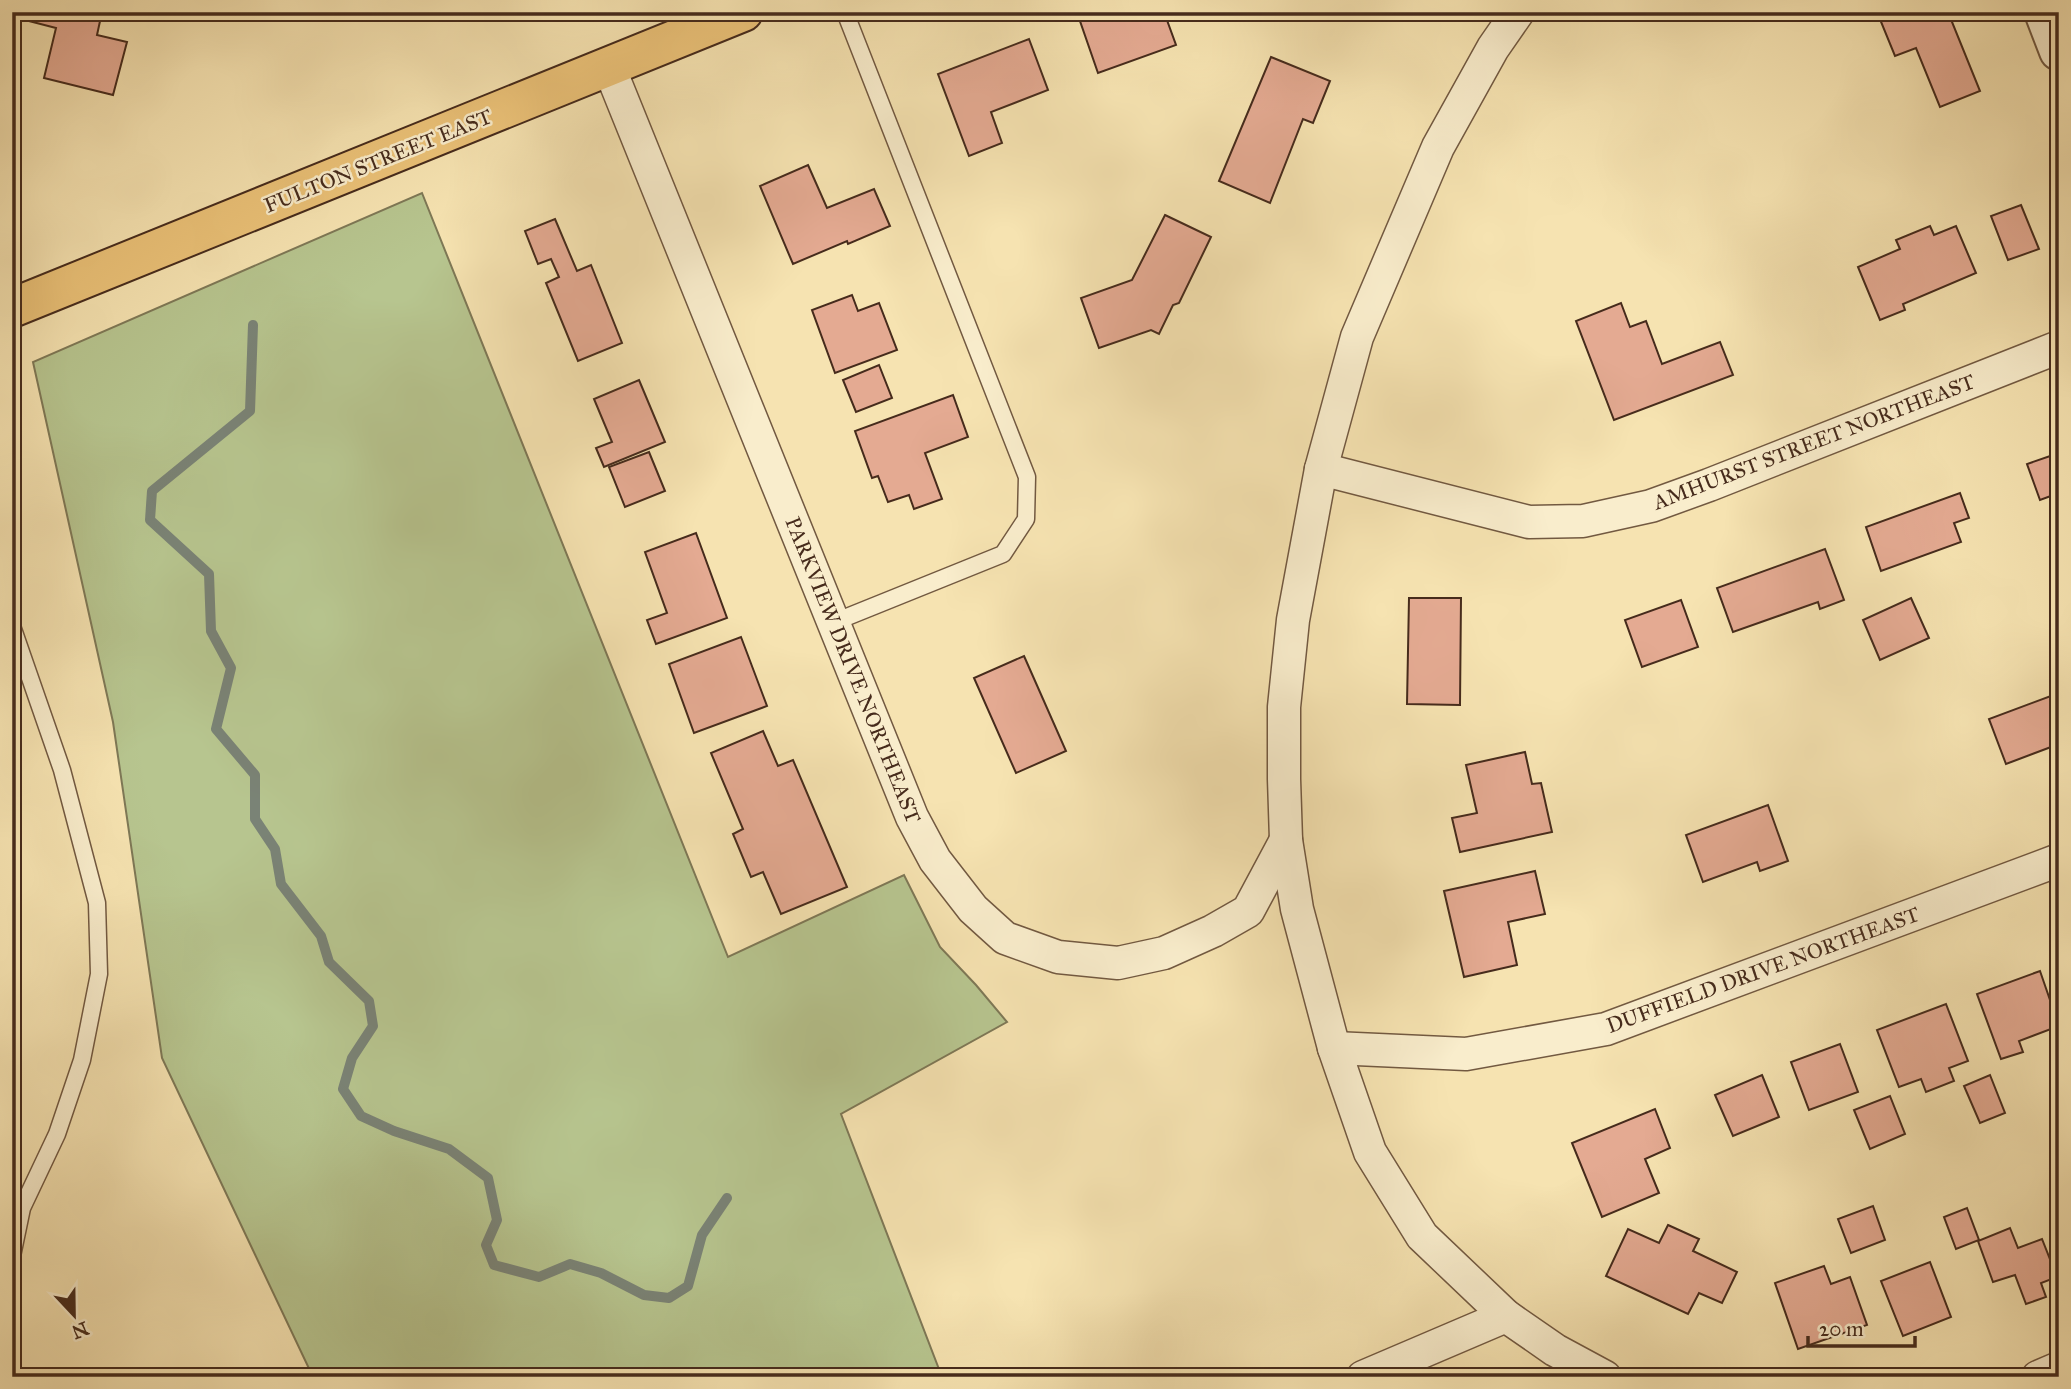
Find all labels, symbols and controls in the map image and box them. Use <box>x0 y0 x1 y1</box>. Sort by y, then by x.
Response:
street label: FULTON STREET EAST <box>260 103 496 219</box>
street label: AMHURST STREET NORTHEAST <box>1648 368 1979 516</box>
street label: PARKVIEW DRIVE NORTHEAST <box>779 513 927 827</box>
street label: DUFFIELD DRIVE NORTHEAST <box>1603 901 1923 1039</box>
north arrow <box>38 1280 108 1350</box>
scale bar <box>1808 1305 1915 1349</box>
text: 20 m <box>1819 1316 1864 1342</box>
text: N <box>68 1317 92 1344</box>

